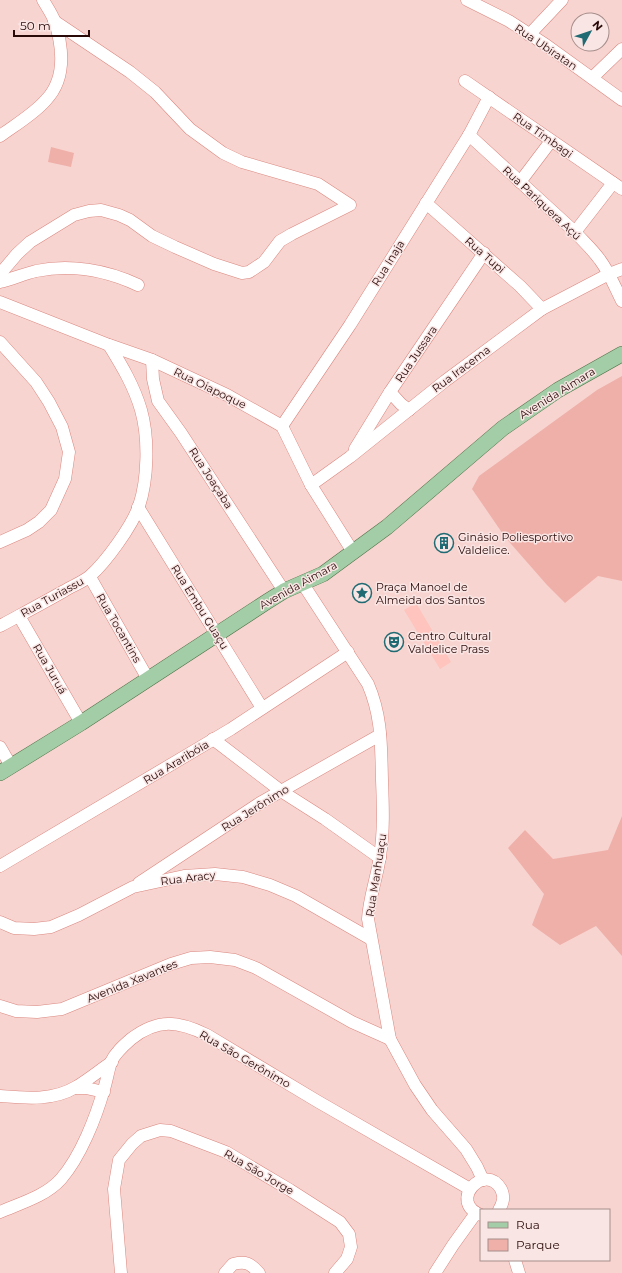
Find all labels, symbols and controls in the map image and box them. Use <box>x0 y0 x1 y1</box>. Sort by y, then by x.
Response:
scale bar <box>14 12 89 38</box>
north arrow <box>570 12 610 52</box>
text: 50 m <box>20 18 51 33</box>
text: N <box>589 18 606 33</box>
street label: Rua Ubiratan <box>512 21 580 73</box>
street label: Rua Timbagi <box>510 109 576 161</box>
street label: Rua Pariquera Açú <box>500 163 584 243</box>
street label: Rua Tupi <box>462 234 508 276</box>
street label: Rua Inaja <box>368 237 408 289</box>
street label: Rua Jussara <box>392 323 440 385</box>
street label: Rua Iracema <box>429 343 493 395</box>
street label: Rua Oiapoque <box>171 364 249 412</box>
street label: Avenida Aimara <box>517 364 597 422</box>
street label: Rua Joaçaba <box>186 445 236 511</box>
place label: Ginásio Poliesportivo Valdelice. <box>458 530 573 557</box>
building icon: Ginásio Poliesportivo Valdelice. <box>433 532 455 554</box>
street label: Avenida Aimara <box>257 558 339 612</box>
street label: Rua Embu Guaçu <box>168 562 232 652</box>
street label: Rua Turiassu <box>18 574 86 620</box>
place label: Praça Manoel de Almeida dos Santos <box>376 580 485 607</box>
place icon: Praça Manoel de Almeida dos Santos <box>351 582 373 604</box>
street label: Rua Tocantins <box>94 591 145 666</box>
place label: Centro Cultural Valdelice Prass <box>408 629 491 656</box>
theatre icon: Centro Cultural Valdelice Prass <box>383 631 405 653</box>
street label: Rua Juruá <box>30 641 70 697</box>
street label: Rua Araribóia <box>141 737 211 787</box>
street label: Rua Jerônimo <box>219 782 291 834</box>
street label: Rua Manhuaçu <box>363 832 389 918</box>
street label: Rua Aracy <box>160 868 216 888</box>
street label: Avenida Xavantes <box>85 956 180 1006</box>
street label: Rua São Gerônimo <box>197 1027 293 1091</box>
street label: Rua São Jorge <box>221 1146 297 1198</box>
legend <box>480 1209 610 1261</box>
text: Rua <box>516 1217 540 1232</box>
text: Parque <box>516 1237 560 1252</box>

